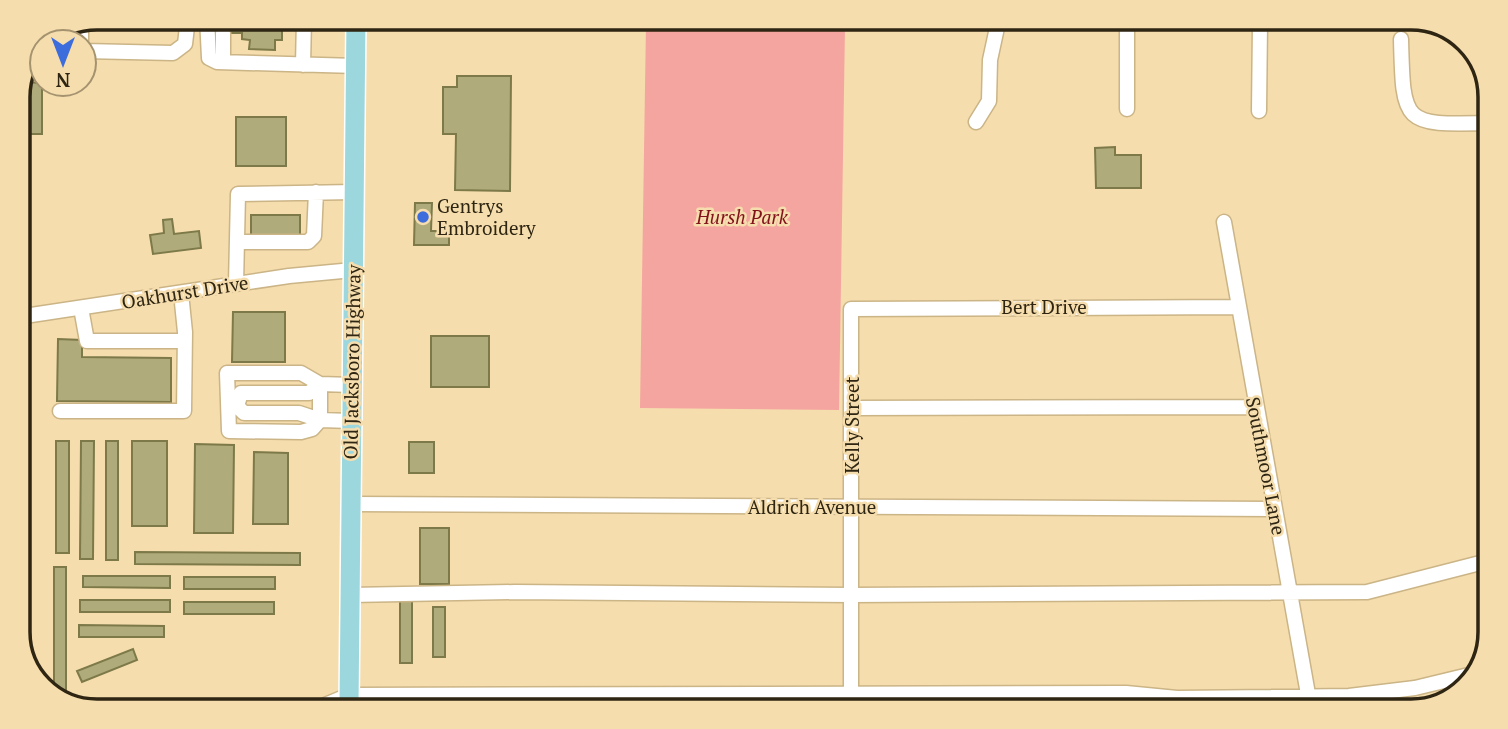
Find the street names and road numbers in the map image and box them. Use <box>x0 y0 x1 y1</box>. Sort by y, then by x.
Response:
street label: Old Jacksboro Highway <box>337 264 366 460</box>
street label: Oakhurst Drive <box>120 269 250 314</box>
street label: Bert Drive <box>1001 294 1087 319</box>
street label: Kelly Street <box>839 376 864 474</box>
street label: Southmoor Lane <box>1241 395 1292 537</box>
street label: Aldrich Avenue <box>748 494 876 519</box>

